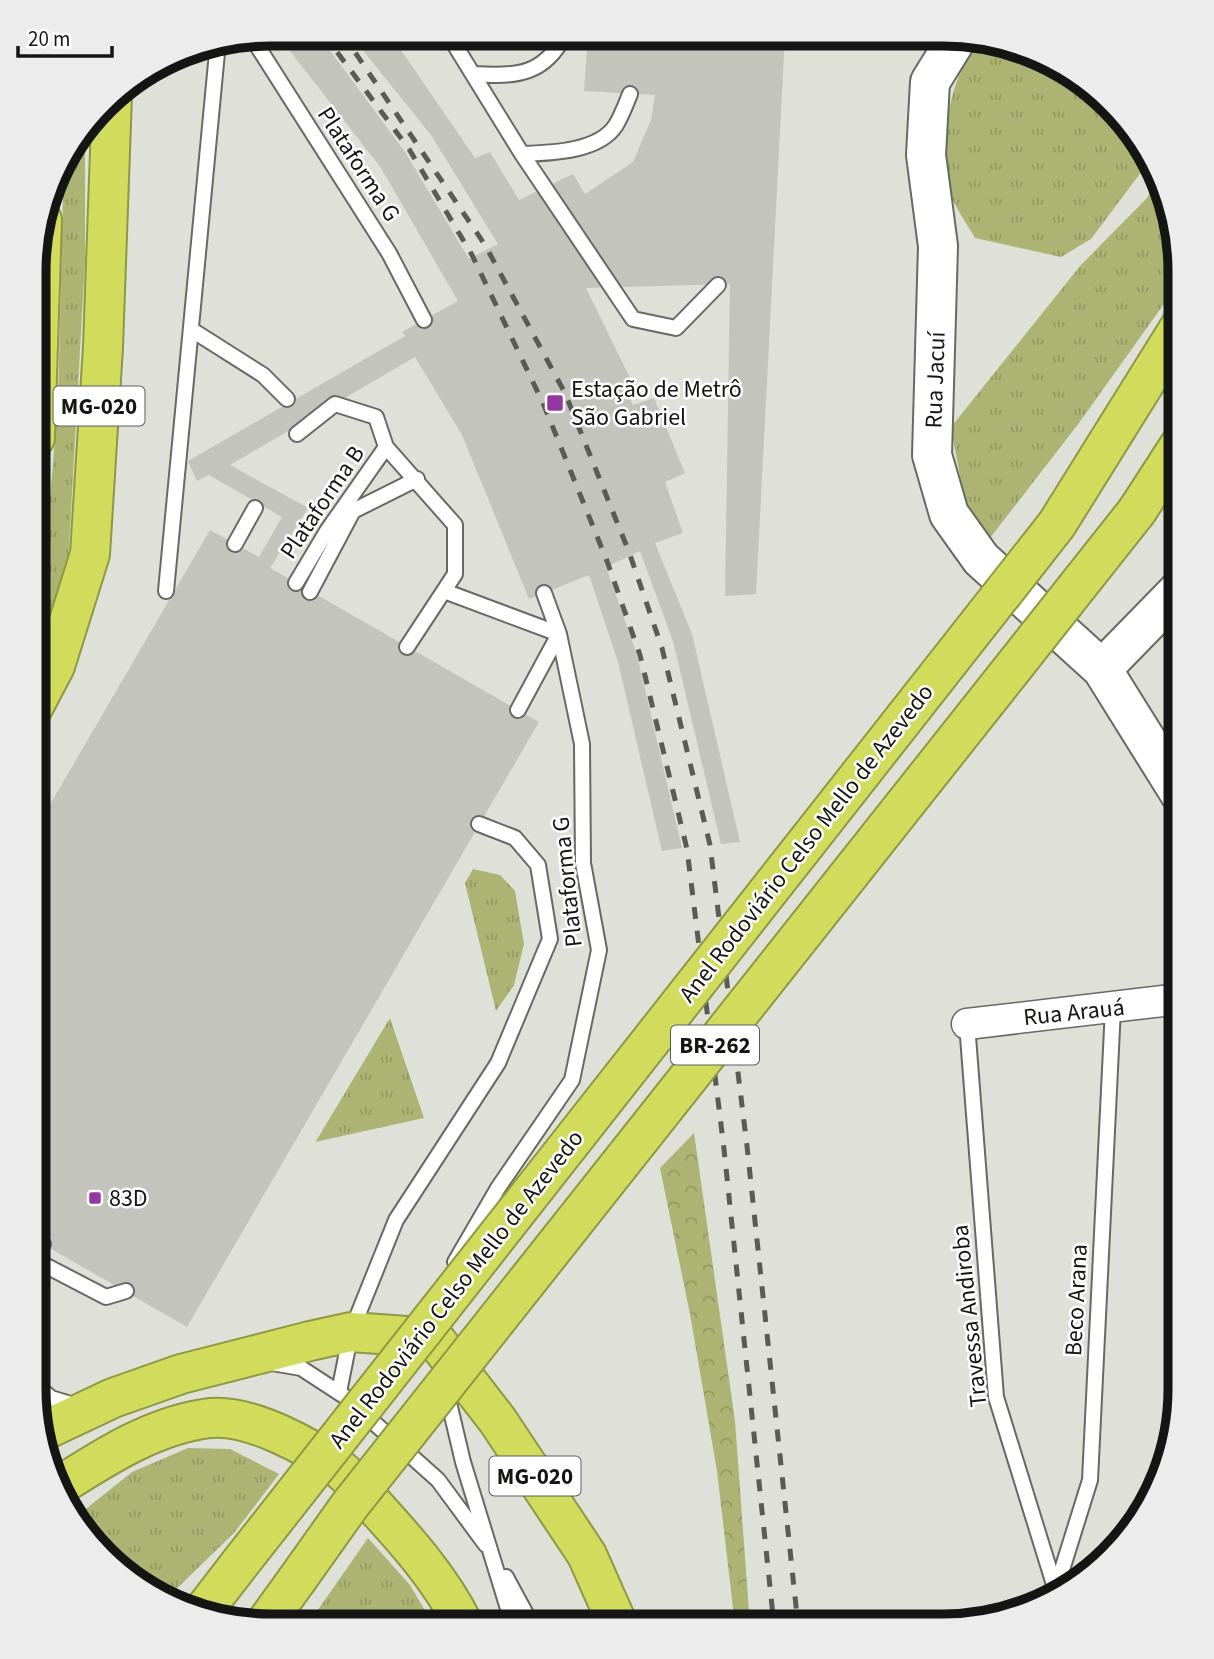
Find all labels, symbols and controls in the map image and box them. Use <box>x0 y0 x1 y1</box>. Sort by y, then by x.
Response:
scale bar <box>18 14 112 58</box>
text: 20 m <box>28 24 70 54</box>
street label: Plataforma G <box>308 100 409 229</box>
street label: Rua Jacuí <box>916 330 955 429</box>
place label: Estação de Metrô São Gabriel <box>571 372 742 435</box>
road number: MG-020 <box>54 386 144 426</box>
marker: Estação de Metrô São Gabriel <box>545 393 565 413</box>
street label: Plataforma B <box>272 439 373 566</box>
street label: Anel Rodoviário Celso Mello de Azevedo <box>671 676 942 1010</box>
street label: Plataforma G <box>543 815 592 949</box>
street label: Rua Arauá <box>1022 990 1126 1035</box>
road number: BR-262 <box>671 1026 759 1064</box>
street label: Anel Rodoviário Celso Mello de Azevedo <box>321 1122 592 1456</box>
place label: 83D <box>109 1181 148 1216</box>
marker: 83D <box>87 1190 103 1206</box>
street label: Travessa Andiroba <box>943 1223 996 1409</box>
street label: Beco Arana <box>1056 1243 1097 1357</box>
road number: MG-020 <box>490 1456 580 1496</box>

